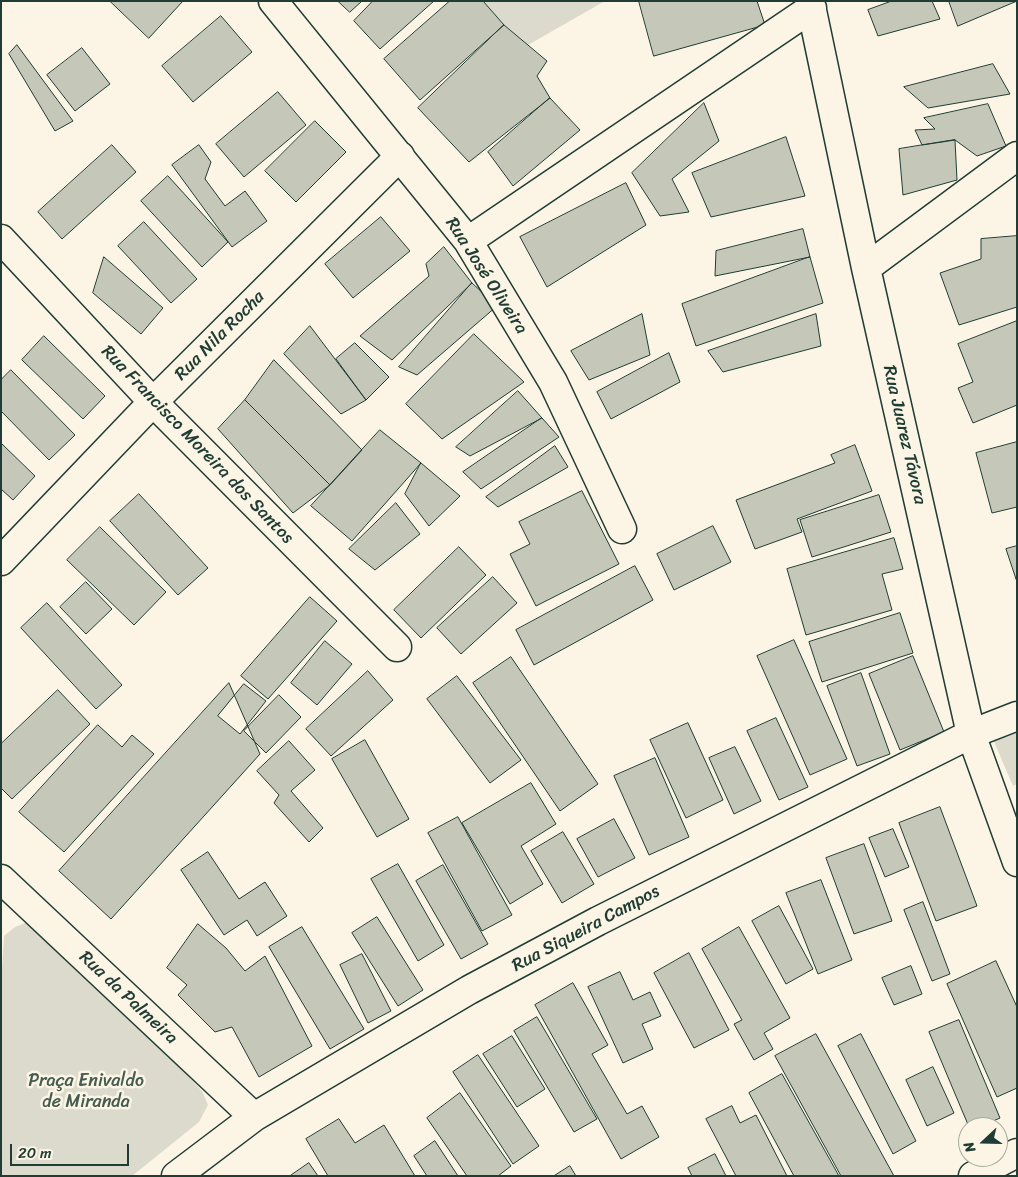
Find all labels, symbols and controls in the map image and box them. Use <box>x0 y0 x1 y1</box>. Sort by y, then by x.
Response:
street label: Rua José Oliveira <box>440 214 532 338</box>
street label: Rua Nila Rocha <box>171 287 269 385</box>
street label: Rua Francisco Moreira dos Santos <box>96 341 298 549</box>
street label: Rua Juarez Távora <box>877 363 931 507</box>
street label: Rua Siqueira Campos <box>509 881 663 977</box>
street label: Rua da Palmeira <box>74 947 182 1049</box>
park label: Praça Enivaldo de Miranda <box>28 1070 144 1112</box>
north arrow <box>958 1117 1008 1167</box>
scale bar <box>12 1134 131 1166</box>
text: N <box>956 1138 983 1156</box>
text: 20 m <box>18 1140 52 1166</box>

